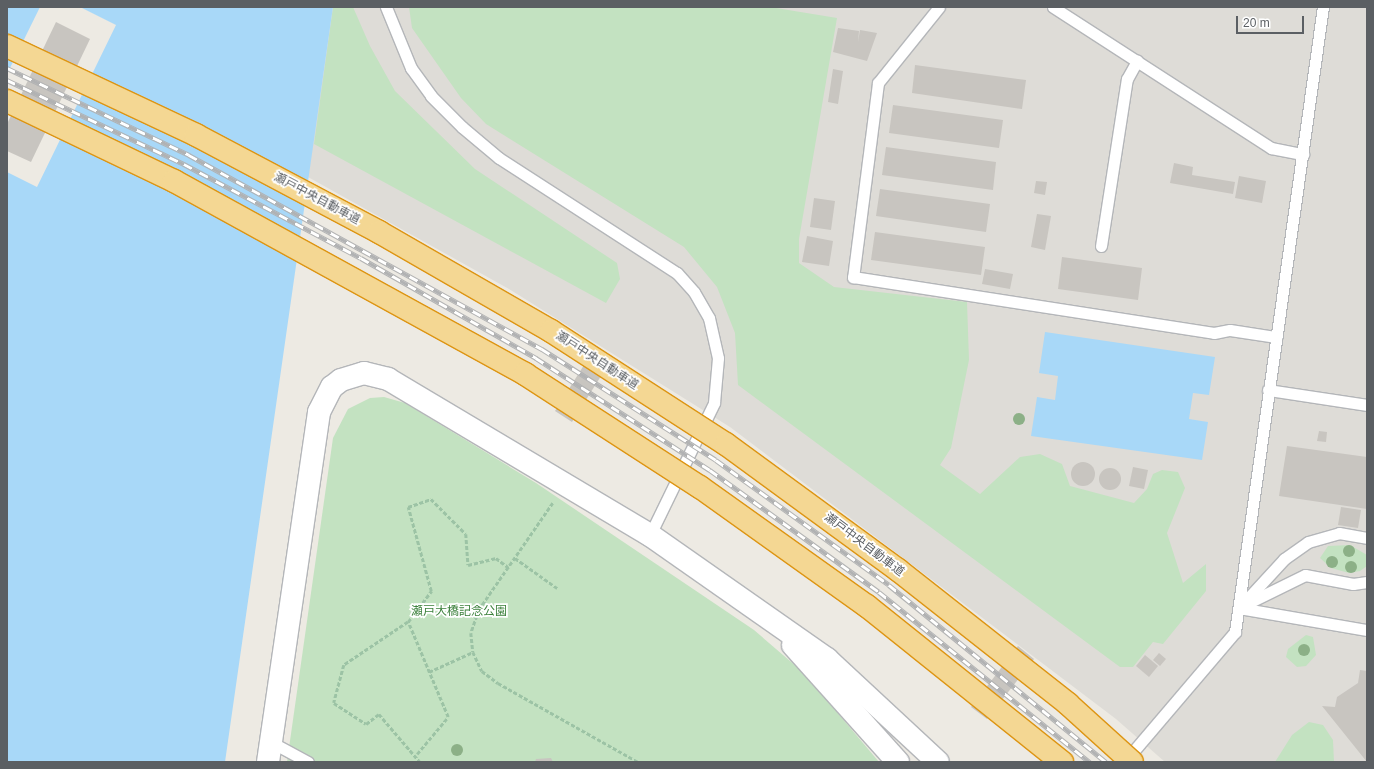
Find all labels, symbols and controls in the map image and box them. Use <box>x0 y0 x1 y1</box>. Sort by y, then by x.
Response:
scale bar <box>1238 8 1306 34</box>
text: 20 m <box>1243 16 1270 30</box>
street label: 瀬戸中央自動車道 <box>271 170 363 228</box>
street label: 瀬戸中央自動車道 <box>553 329 641 393</box>
street label: 瀬戸中央自動車道 <box>821 510 907 580</box>
park label: 瀬戸大橋記念公園 <box>411 605 507 619</box>

